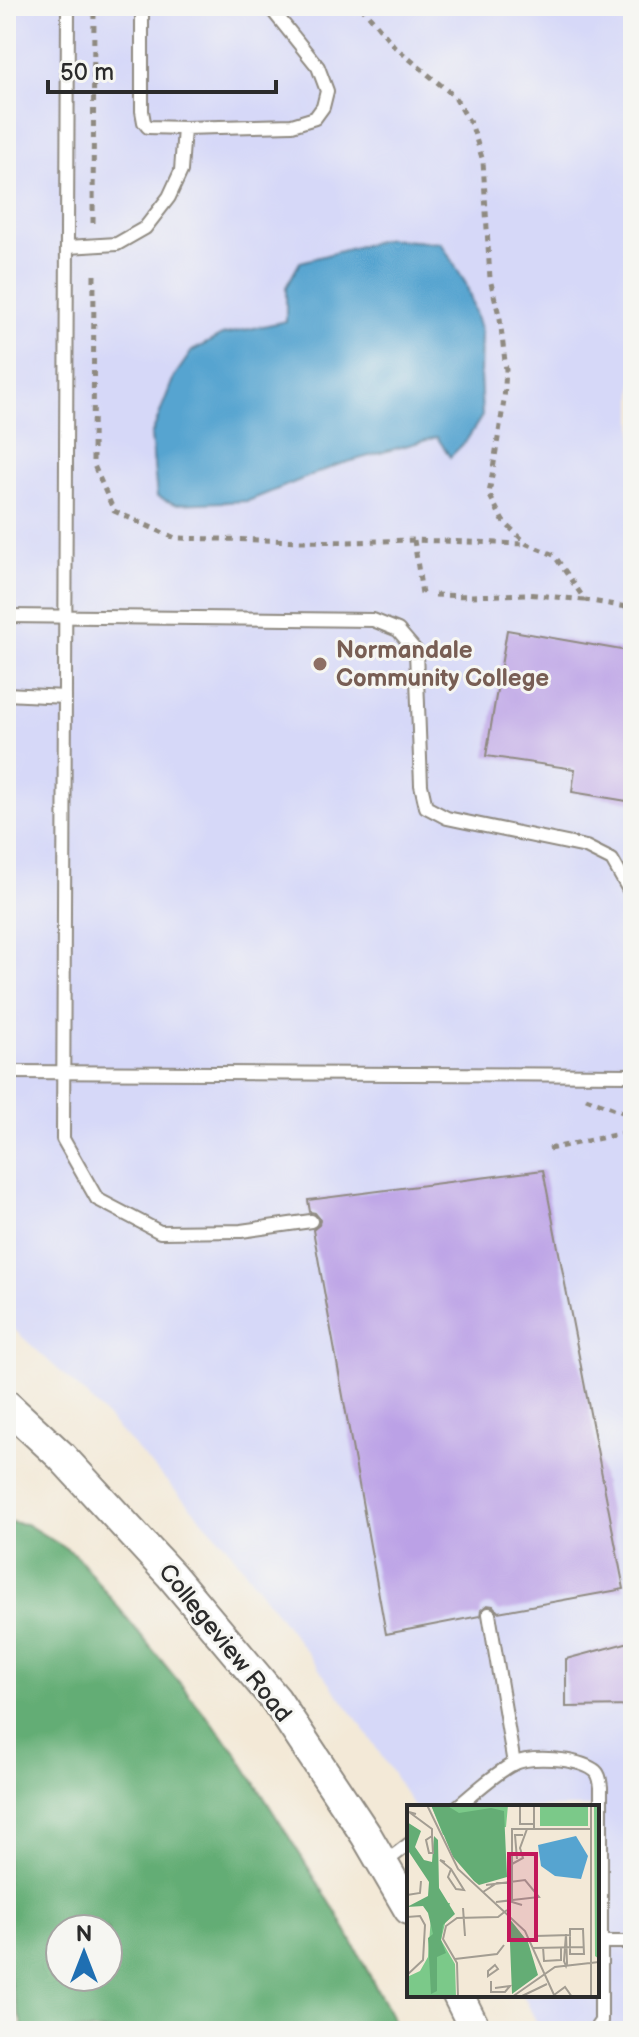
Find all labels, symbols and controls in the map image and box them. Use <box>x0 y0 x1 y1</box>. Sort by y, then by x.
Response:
scale bar <box>48 44 276 94</box>
text: 50 m <box>60 58 114 87</box>
place label: Normandale Community College <box>336 636 549 693</box>
marker: Normandale Community College <box>311 655 329 673</box>
street label: Collegeview Road <box>152 1558 298 1728</box>
inset map <box>407 1805 599 1997</box>
north arrow <box>44 1913 124 1993</box>
text: N <box>76 1921 92 1948</box>

